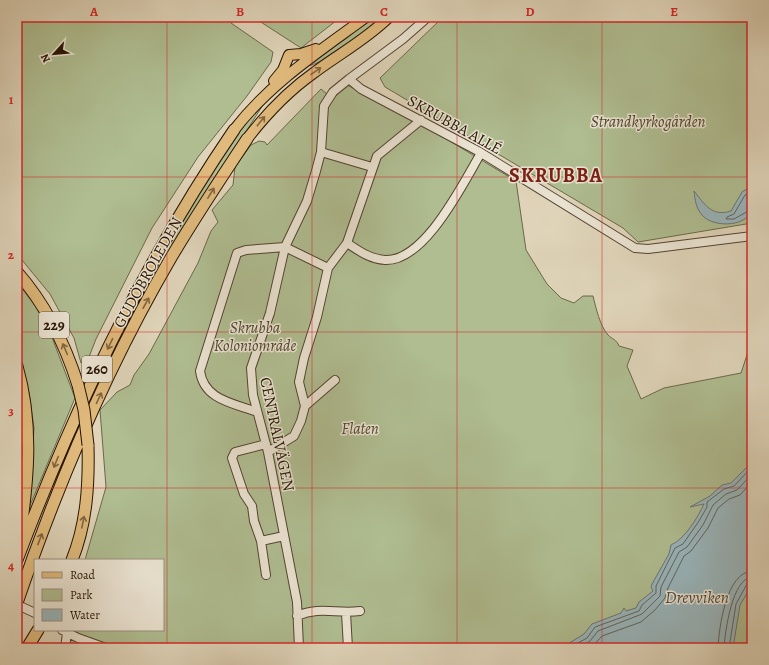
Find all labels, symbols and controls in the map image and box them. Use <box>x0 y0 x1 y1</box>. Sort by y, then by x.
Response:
text: A <box>89 3 99 20</box>
text: B <box>236 3 244 20</box>
text: C <box>380 3 388 20</box>
text: D <box>525 3 535 20</box>
text: E <box>670 3 678 20</box>
north arrow <box>34 34 74 74</box>
text: N <box>37 51 54 65</box>
one-way arrow <box>311 67 322 75</box>
street label: SKRUBBA ALLÉ <box>403 90 506 160</box>
text: 1 <box>9 91 14 108</box>
park label: Strandkyrkogården <box>591 111 705 133</box>
one-way arrow <box>256 116 265 127</box>
district label: SKRUBBA <box>509 162 603 189</box>
one-way arrow <box>207 187 216 198</box>
street label: GUDÖBROLEDEN <box>108 213 187 332</box>
text: 2 <box>8 246 15 263</box>
one-way arrow <box>143 297 151 309</box>
road number: 229 <box>39 312 69 338</box>
park label: Skrubba Koloniområde <box>214 317 296 357</box>
one-way arrow <box>106 337 113 349</box>
one-way arrow <box>61 343 68 355</box>
road number: 260 <box>82 356 112 382</box>
street label: CENTRALVÄGEN <box>254 375 300 493</box>
one-way arrow <box>96 392 103 404</box>
text: 3 <box>8 402 14 419</box>
park label: Flaten <box>341 418 379 440</box>
one-way arrow <box>51 455 59 467</box>
one-way arrow <box>79 516 87 529</box>
one-way arrow <box>36 534 44 546</box>
text: 4 <box>8 557 14 574</box>
legend <box>34 559 164 631</box>
text: Road <box>70 567 96 583</box>
water label: Drevviken <box>665 586 729 609</box>
text: Park <box>70 587 93 603</box>
text: Water <box>69 607 100 623</box>

